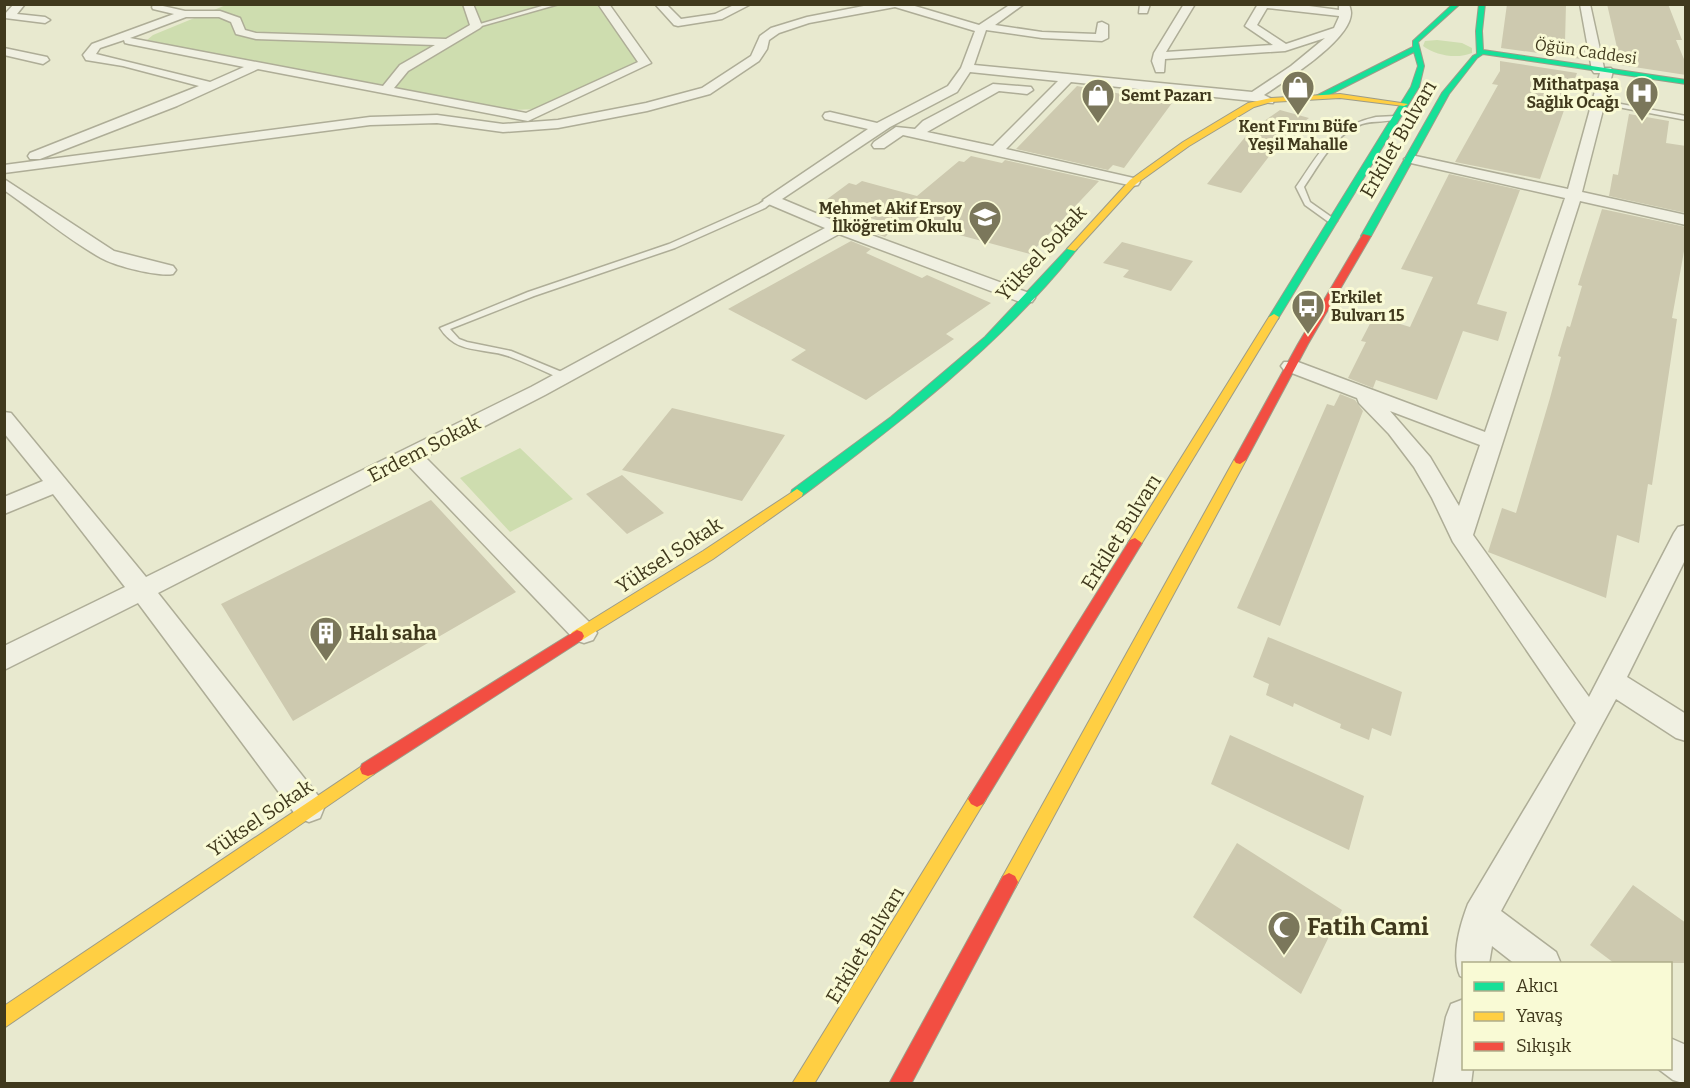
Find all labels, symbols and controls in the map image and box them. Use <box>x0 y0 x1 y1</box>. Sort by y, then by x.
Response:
street label: Öğün Caddesi <box>1534 35 1638 68</box>
shop icon: Kent Fırını Büfe Yeşil Mahalle <box>1280 69 1316 116</box>
place label: Mithatpaşa Sağlık Ocağı <box>1526 75 1619 112</box>
hospital icon: Mithatpaşa Sağlık Ocağı <box>1624 75 1660 122</box>
street label: Erkilet Bulvarı <box>1355 76 1441 202</box>
shop icon: Semt Pazarı <box>1080 77 1116 124</box>
place label: Semt Pazarı <box>1121 86 1212 105</box>
place label: Kent Fırını Büfe Yeşil Mahalle <box>1239 117 1358 154</box>
place label: Mehmet Akif Ersoy İlköğretim Okulu <box>819 199 962 236</box>
school or university icon: Mehmet Akif Ersoy İlköğretim Okulu <box>967 199 1003 246</box>
street label: Yüksel Sokak <box>991 200 1092 306</box>
bus stop icon: Erkilet Bulvarı 15 <box>1290 288 1326 335</box>
place label: Erkilet Bulvarı 15 <box>1331 288 1405 325</box>
street label: Erdem Sokak <box>364 410 485 488</box>
street label: Erkilet Bulvarı <box>1076 470 1166 594</box>
street label: Yüksel Sokak <box>611 511 727 598</box>
building icon: Halı saha <box>308 615 344 662</box>
place label: Halı saha <box>349 621 437 645</box>
street label: Yüksel Sokak <box>203 774 318 862</box>
street label: Erkilet Bulvarı <box>821 882 909 1008</box>
mosque icon: Fatih Cami <box>1266 909 1302 956</box>
place label: Fatih Cami <box>1307 913 1429 941</box>
legend <box>1462 962 1672 1070</box>
text: Akıcı <box>1516 975 1558 997</box>
text: Yavaş <box>1516 1005 1563 1027</box>
text: Sıkışık <box>1516 1035 1572 1057</box>

